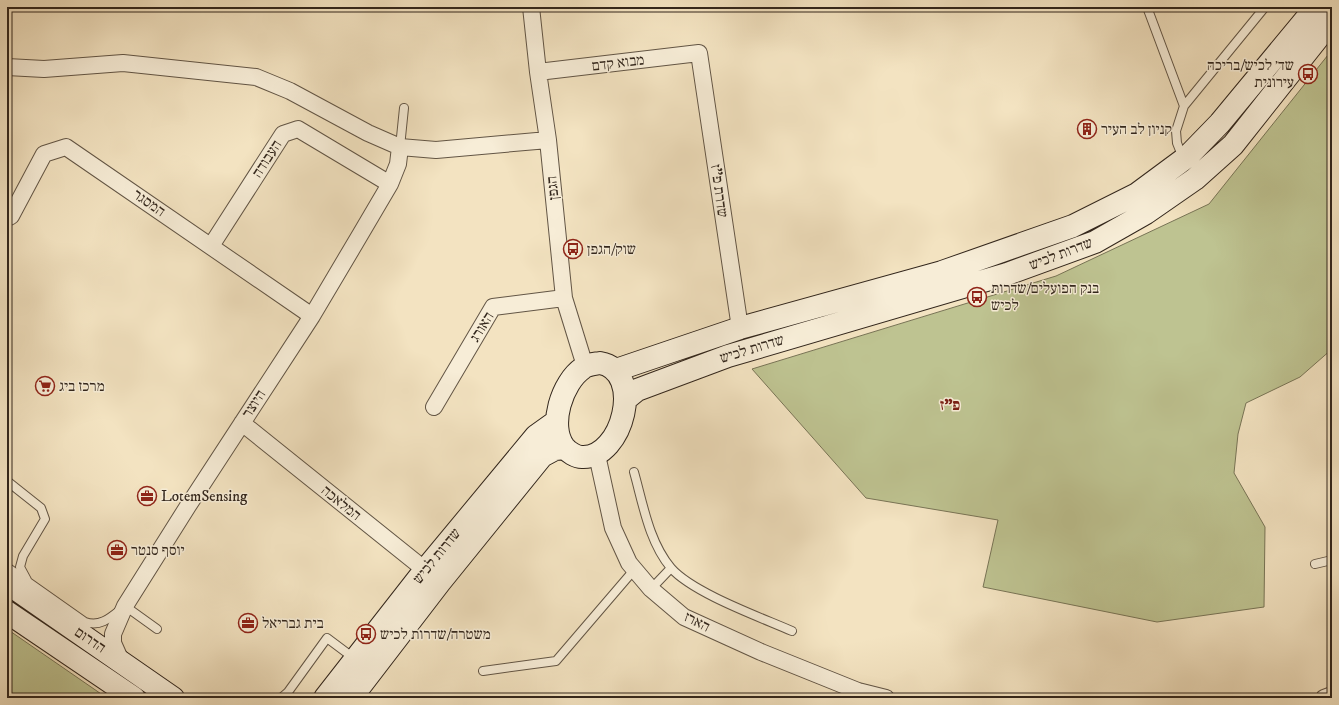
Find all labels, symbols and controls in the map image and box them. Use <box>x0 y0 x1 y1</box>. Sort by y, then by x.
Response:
street label: מבוא קדם <box>591 50 645 76</box>
place label: שד׳ לכיש/בריכה עירונית <box>1207 56 1294 92</box>
bus stop icon: שד׳ לכיש/בריכה עירונית <box>1297 63 1319 85</box>
building icon: קניון לב העיר <box>1076 118 1098 140</box>
place label: קניון לב העיר <box>1101 120 1172 139</box>
street label: העבודה <box>248 137 286 181</box>
street label: שדרת פ"ז <box>706 163 732 219</box>
street label: הגפן <box>542 175 564 201</box>
street label: המסגר <box>129 185 169 221</box>
street label: שדרות לכיש <box>1027 233 1095 275</box>
bus stop icon: שוק/הגפן <box>562 238 584 260</box>
place label: שוק/הגפן <box>587 240 636 259</box>
place label: בנק הפועלים/שדרות לכיש <box>991 279 1099 315</box>
bus stop icon: בנק הפועלים/שדרות לכיש <box>966 286 988 308</box>
street label: האורג <box>465 308 499 346</box>
street label: שדרות לכיש <box>717 330 787 368</box>
supermarket icon: מרכז ביג <box>34 375 56 397</box>
place label: מרכז ביג <box>59 377 105 396</box>
street label: היוצר <box>238 386 270 422</box>
district label: פ"ז <box>940 395 960 415</box>
street label: המלאכה <box>317 481 365 525</box>
office icon: LotemSensing <box>136 485 158 507</box>
place label: LotemSensing <box>161 487 248 506</box>
street label: שדרות לכיש <box>409 524 465 588</box>
office icon: יוסף סנטר <box>106 539 128 561</box>
place label: יוסף סנטר <box>131 541 185 560</box>
street label: הארז <box>681 607 713 637</box>
office icon: בית גבריאל <box>237 612 259 634</box>
place label: בית גבריאל <box>262 614 324 633</box>
street label: הדרום <box>71 623 109 657</box>
bus stop icon: משטרה/שדרות לכיש <box>355 623 377 645</box>
place label: משטרה/שדרות לכיש <box>380 625 491 644</box>

